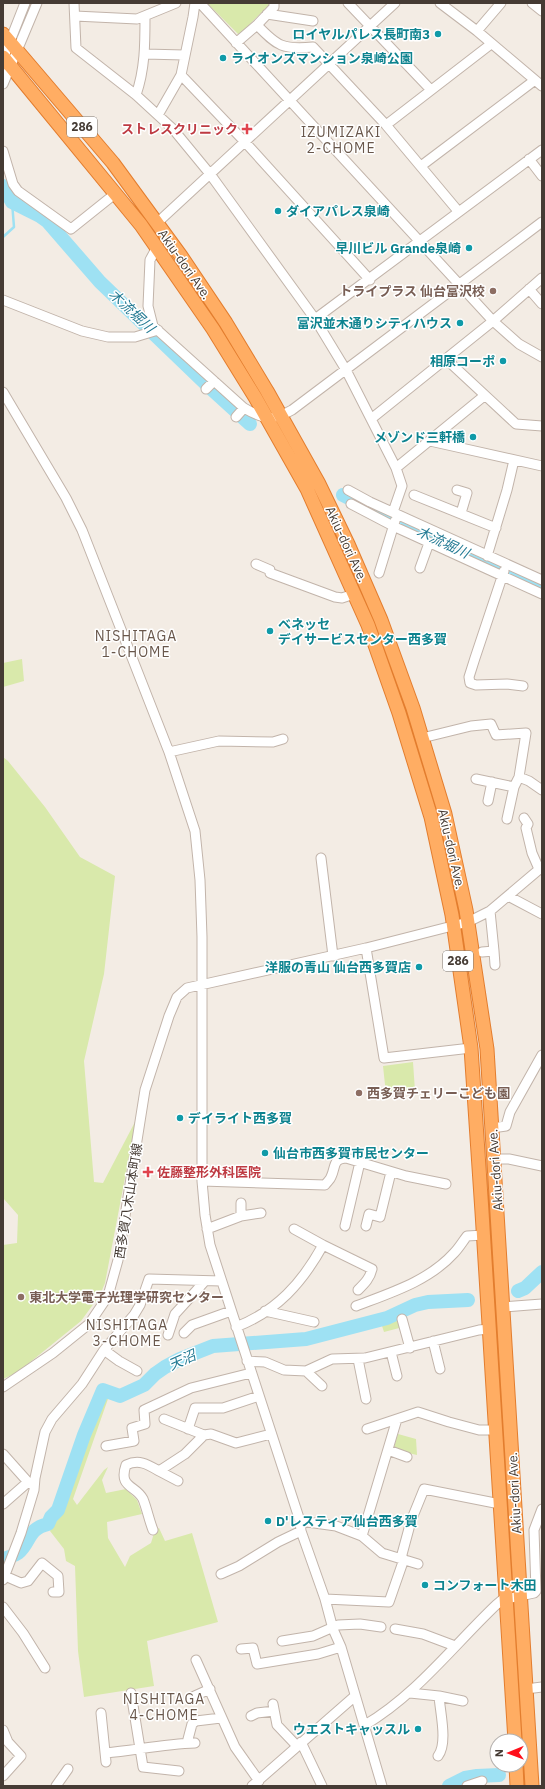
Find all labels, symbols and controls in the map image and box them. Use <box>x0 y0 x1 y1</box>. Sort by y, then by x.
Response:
place label: ロイヤルパレス長町南3 <box>293 26 430 43</box>
marker: ロイヤルパレス長町南3 <box>433 29 443 39</box>
place label: ライオンズマンション泉崎公園 <box>231 50 413 67</box>
marker: ライオンズマンション泉崎公園 <box>218 53 228 63</box>
road number: 286 <box>67 117 97 137</box>
place label: ストレスクリニック <box>121 121 238 138</box>
marker: ストレスクリニック <box>241 123 253 135</box>
district label: IZUMIZAKI 2-CHOME <box>301 123 381 157</box>
place label: ダイアパレス泉崎 <box>286 203 390 220</box>
marker: ダイアパレス泉崎 <box>273 206 283 216</box>
street label: Akiu-dori Ave. <box>154 226 215 303</box>
place label: 早川ビル Grande泉崎 <box>335 240 461 257</box>
marker: 早川ビル Grande泉崎 <box>464 243 474 253</box>
place label: トライプラス 仙台富沢校 <box>339 283 485 300</box>
water label: 木流堀川 <box>105 285 160 338</box>
marker: トライプラス 仙台富沢校 <box>488 286 498 296</box>
place label: 富沢並木通りシティハウス <box>297 315 452 332</box>
marker: 富沢並木通りシティハウス <box>455 318 465 328</box>
place label: 相原コーポ <box>430 353 495 370</box>
marker: 相原コーポ <box>498 356 508 366</box>
place label: メゾンド三軒橋 <box>374 429 465 446</box>
marker: メゾンド三軒橋 <box>468 432 478 442</box>
street label: Akiu-dori Ave. <box>322 504 372 585</box>
water label: 木流堀川 <box>414 522 474 563</box>
place label: ベネッセ デイサービスセンター西多賀 <box>278 616 447 648</box>
marker: ベネッセ デイサービスセンター西多賀 <box>265 626 275 636</box>
district label: NISHITAGA 1-CHOME <box>95 627 177 661</box>
street label: Akiu-dori Ave. <box>434 807 469 891</box>
road number: 286 <box>443 951 473 971</box>
place label: 洋服の青山 仙台西多賀店 <box>265 959 411 976</box>
marker: 洋服の青山 仙台西多賀店 <box>414 962 424 972</box>
place label: 西多賀チェリーこども園 <box>367 1085 510 1102</box>
marker: 西多賀チェリーこども園 <box>354 1088 364 1098</box>
place label: デイライト西多賀 <box>188 1110 292 1127</box>
marker: デイライト西多賀 <box>175 1113 185 1123</box>
street label: Akiu-dori Ave. <box>484 1129 507 1211</box>
street label: 西多賀八木山本町線 <box>111 1142 146 1260</box>
place label: 仙台市西多賀市民センター <box>273 1145 429 1162</box>
marker: 仙台市西多賀市民センター <box>260 1148 270 1158</box>
place label: 佐藤整形外科医院 <box>157 1164 261 1181</box>
marker: 佐藤整形外科医院 <box>142 1166 154 1178</box>
place label: 東北大学電子光理学研究センター <box>29 1289 224 1306</box>
marker: 東北大学電子光理学研究センター <box>16 1292 26 1302</box>
district label: NISHITAGA 3-CHOME <box>86 1316 168 1350</box>
water label: 天沼 <box>166 1345 200 1374</box>
street label: Akiu-dori Ave. <box>504 1452 525 1534</box>
place label: D'レスティア仙台西多賀 <box>276 1513 418 1530</box>
marker: D'レスティア仙台西多賀 <box>263 1516 273 1526</box>
place label: コンフォート木田 <box>433 1577 537 1594</box>
marker: コンフォート木田 <box>420 1580 430 1590</box>
district label: NISHITAGA 4-CHOME <box>123 1690 205 1724</box>
place label: ウエストキャッスル <box>293 1721 410 1738</box>
marker: ウエストキャッスル <box>413 1724 423 1734</box>
north arrow <box>489 1733 529 1773</box>
text: N <box>492 1749 506 1757</box>

